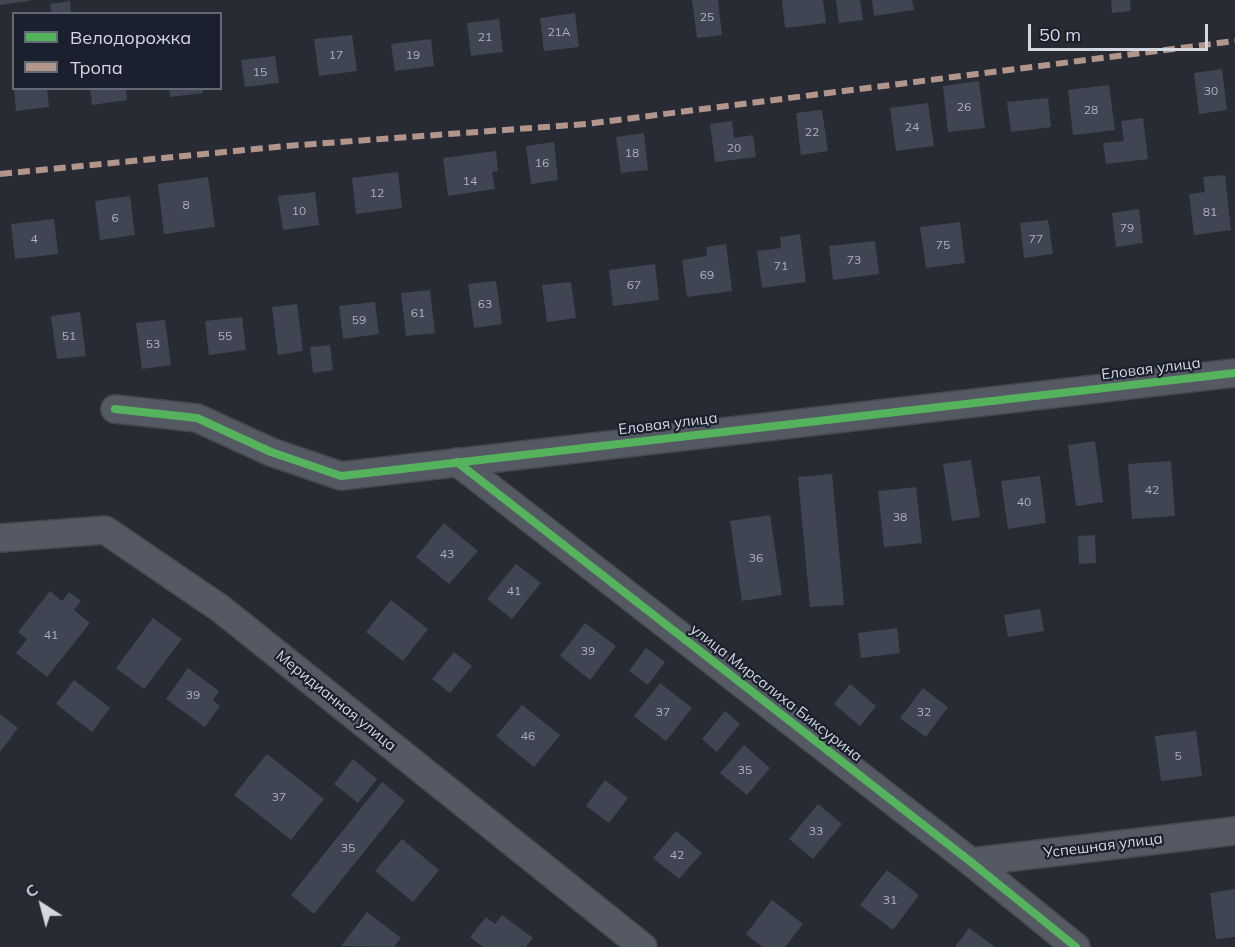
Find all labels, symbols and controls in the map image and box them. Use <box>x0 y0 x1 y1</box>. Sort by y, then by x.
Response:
house number: 25 <box>700 10 714 24</box>
legend <box>12 12 222 90</box>
scale bar <box>1031 12 1211 50</box>
text: 50 m <box>1039 23 1081 46</box>
house number: 21А <box>547 25 571 39</box>
text: Велодорожка <box>70 26 191 49</box>
house number: 21 <box>478 30 492 44</box>
house number: 17 <box>329 48 343 62</box>
house number: 19 <box>406 48 420 62</box>
text: Тропа <box>70 56 123 79</box>
house number: 15 <box>253 65 267 79</box>
house number: 30 <box>1204 84 1218 98</box>
house number: 26 <box>957 100 971 114</box>
house number: 28 <box>1084 103 1098 117</box>
house number: 24 <box>905 120 919 134</box>
house number: 22 <box>805 125 819 139</box>
house number: 20 <box>727 141 741 155</box>
house number: 18 <box>625 146 639 160</box>
house number: 16 <box>535 156 549 170</box>
house number: 14 <box>463 174 477 188</box>
house number: 12 <box>370 186 384 200</box>
house number: 8 <box>182 198 190 212</box>
house number: 10 <box>292 204 306 218</box>
house number: 81 <box>1203 205 1217 219</box>
house number: 6 <box>111 211 119 225</box>
house number: 79 <box>1120 221 1134 235</box>
house number: 4 <box>30 232 38 246</box>
house number: 77 <box>1029 232 1043 246</box>
house number: 75 <box>936 238 950 252</box>
house number: 73 <box>847 253 861 267</box>
house number: 71 <box>774 259 788 273</box>
house number: 69 <box>700 268 714 282</box>
house number: 67 <box>627 278 641 292</box>
house number: 63 <box>478 297 492 311</box>
house number: 61 <box>411 306 425 320</box>
house number: 59 <box>352 313 366 327</box>
house number: 51 <box>62 329 76 343</box>
house number: 55 <box>218 329 232 343</box>
house number: 53 <box>146 337 160 351</box>
street label: Еловая улица <box>1100 354 1202 384</box>
street label: Еловая улица <box>617 409 719 439</box>
house number: 42 <box>1145 483 1159 497</box>
house number: 40 <box>1017 495 1031 509</box>
house number: 38 <box>893 510 907 524</box>
house number: 43 <box>440 547 454 561</box>
house number: 36 <box>749 551 763 565</box>
house number: 41 <box>507 584 521 598</box>
street label: улица Мирсалиха Биксурина <box>686 620 866 766</box>
house number: 41 <box>44 628 58 642</box>
house number: 39 <box>581 644 595 658</box>
street label: Меридианная улица <box>272 647 400 755</box>
house number: 39 <box>186 688 200 702</box>
house number: 37 <box>656 705 670 719</box>
house number: 32 <box>917 705 931 719</box>
house number: 46 <box>521 729 535 743</box>
house number: 5 <box>1174 749 1182 763</box>
house number: 35 <box>738 763 752 777</box>
house number: 37 <box>272 790 286 804</box>
house number: 33 <box>809 824 823 838</box>
street label: Успешная улица <box>1042 830 1164 862</box>
house number: 35 <box>341 841 355 855</box>
house number: 42 <box>670 848 684 862</box>
north arrow <box>12 875 72 935</box>
text: С <box>21 879 42 902</box>
house number: 31 <box>883 893 897 907</box>

